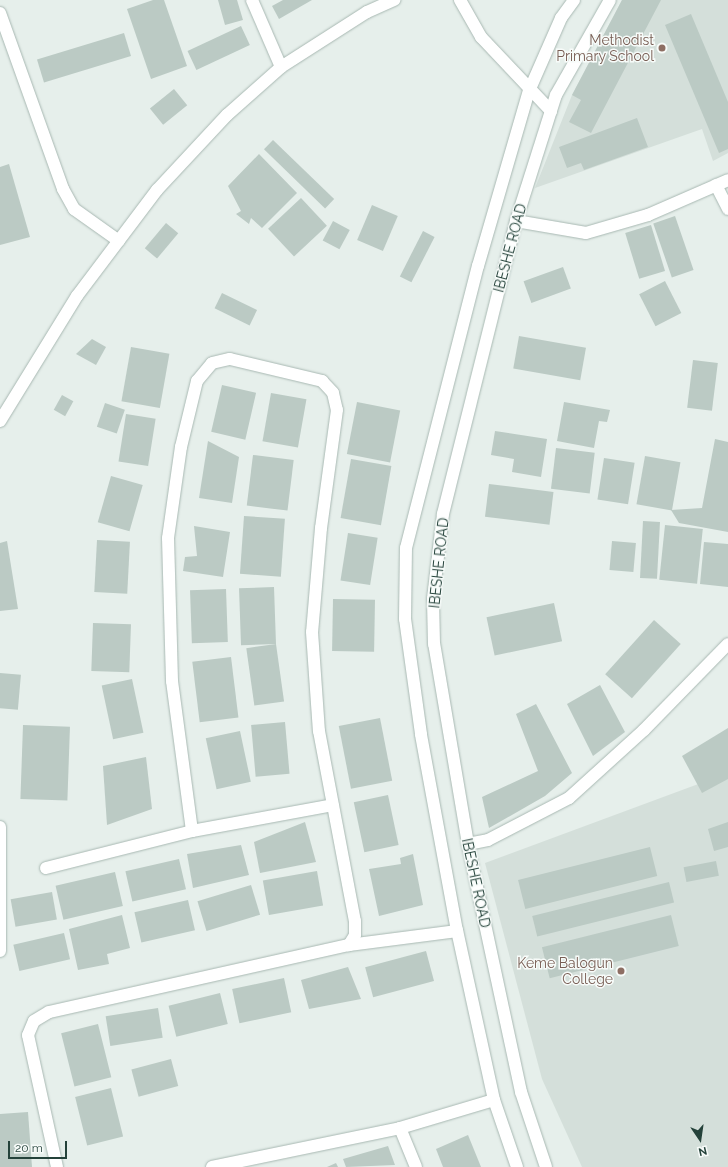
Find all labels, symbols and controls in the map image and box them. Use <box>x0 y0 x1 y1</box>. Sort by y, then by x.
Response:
place label: Methodist Primary School <box>556 32 654 64</box>
marker: Methodist Primary School <box>657 43 667 53</box>
street label: IBESHE ROAD <box>490 202 530 294</box>
street label: IBESHE ROAD <box>426 517 452 609</box>
street label: IBESHE ROAD <box>458 837 494 929</box>
place label: Keme Balogun College <box>517 955 613 988</box>
marker: Keme Balogun College <box>616 966 626 976</box>
north arrow <box>680 1119 720 1159</box>
scale bar <box>10 1133 69 1159</box>
text: 20 m <box>15 1141 43 1155</box>
text: N <box>697 1144 708 1158</box>

